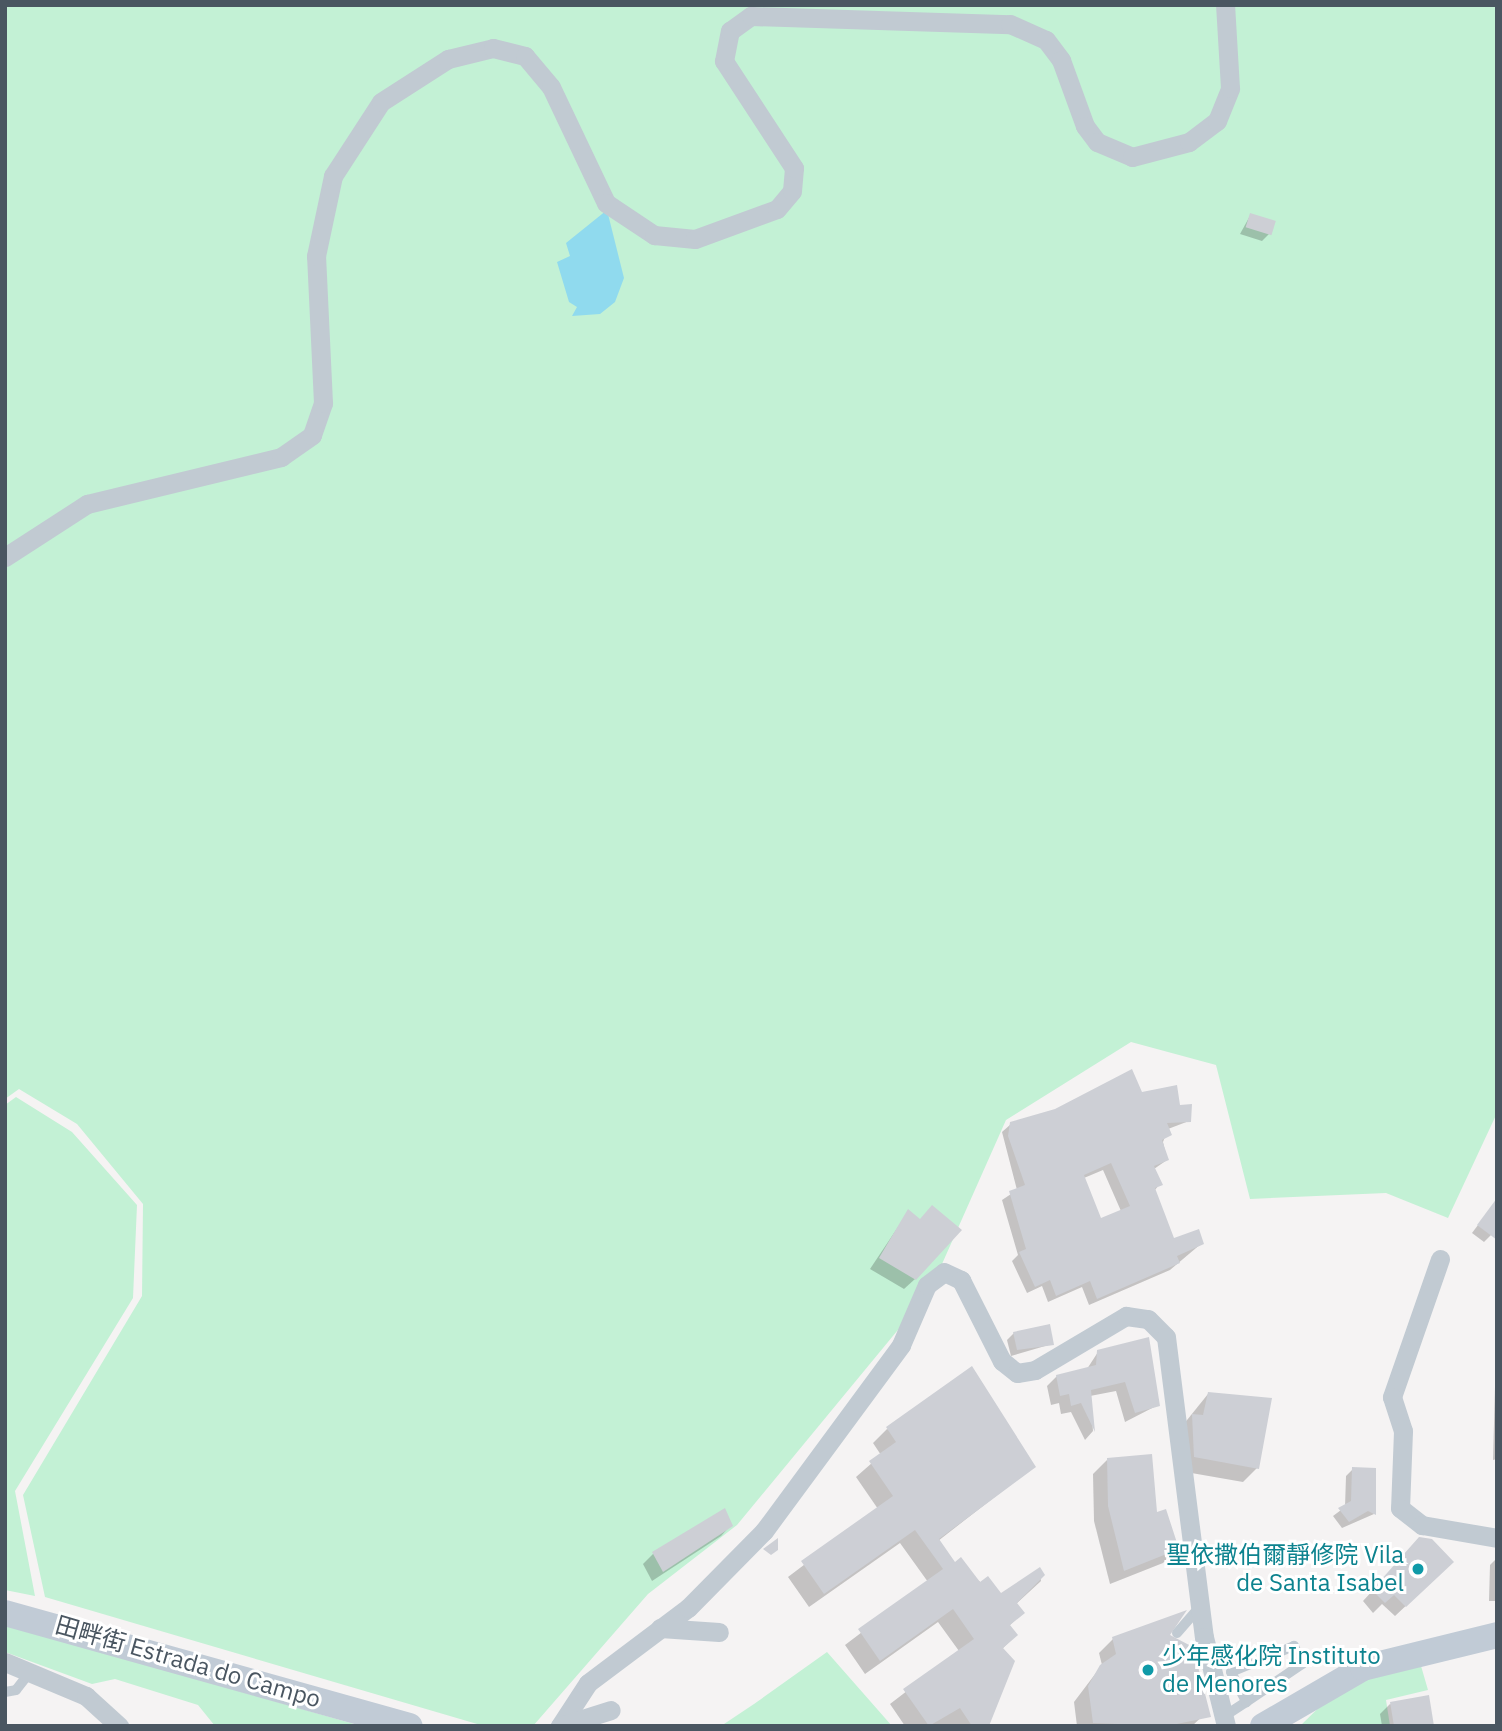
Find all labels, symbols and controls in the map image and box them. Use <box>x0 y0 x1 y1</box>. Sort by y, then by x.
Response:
place label: 聖依撒伯爾靜修院 Vila de Santa Isabel <box>1166 1541 1404 1597</box>
marker: 聖依撒伯爾靜修院 Vila de Santa Isabel <box>1410 1561 1426 1577</box>
street label: 田畔街 Estrada do Campo <box>52 1610 324 1714</box>
place label: 少年感化院 Instituto de Menores <box>1162 1642 1381 1698</box>
marker: 少年感化院 Instituto de Menores <box>1140 1662 1156 1678</box>

